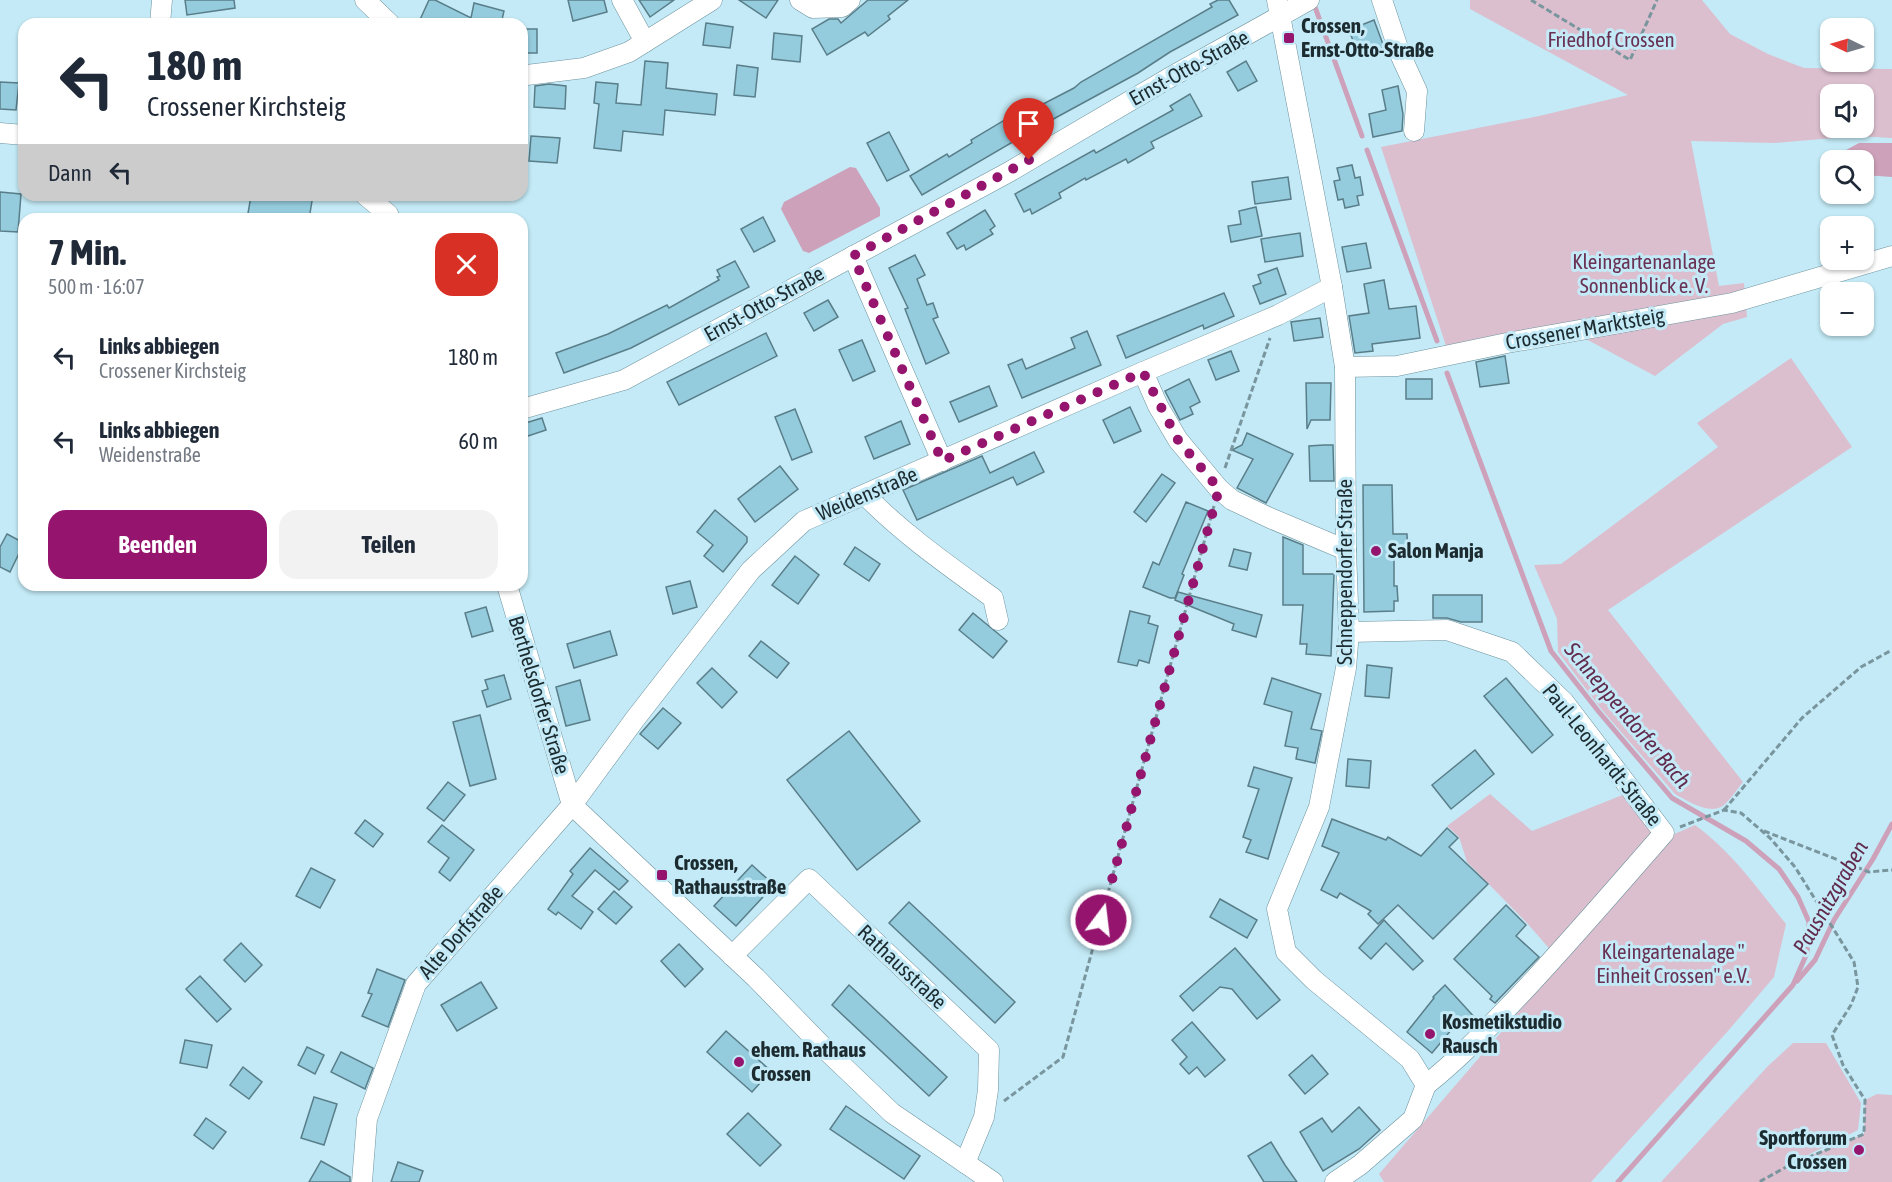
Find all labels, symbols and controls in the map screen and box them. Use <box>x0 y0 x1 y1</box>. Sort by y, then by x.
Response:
place label: Crossen, Ernst-Otto-Straße <box>1301 13 1434 61</box>
north arrow <box>1820 18 1874 72</box>
map controls <box>1820 18 1874 336</box>
street label: Ernst-Otto-Straße <box>1124 24 1253 110</box>
park label: Friedhof Crossen <box>1547 27 1675 51</box>
marker: Crossen, Ernst-Otto-Straße <box>1282 31 1296 45</box>
text: 180 m <box>147 41 242 89</box>
icon: left <box>48 42 126 120</box>
button: sound <box>1820 84 1874 138</box>
text: Crossener Kirchsteig <box>147 91 346 122</box>
pin <box>1003 98 1054 160</box>
icon: arrive <box>1012 107 1045 140</box>
button: search <box>1820 150 1874 204</box>
icon: left <box>104 156 137 189</box>
text: Dann <box>48 160 92 186</box>
button: + <box>1820 216 1874 270</box>
text: 7 Min. <box>48 231 126 273</box>
button: close <box>435 233 498 296</box>
park label: Kleingartenanlage Sonnenblick e. V. <box>1572 249 1716 297</box>
street label: Ernst-Otto-Straße <box>699 260 828 346</box>
text: 500 m · 16:07 <box>48 275 145 298</box>
button: − <box>1820 282 1874 336</box>
street label: Crossener Marktsteig <box>1504 302 1666 354</box>
text: Links abbiegen <box>99 333 220 359</box>
icon: left <box>48 341 81 374</box>
text: 180 m <box>448 344 498 370</box>
text: Crossener Kirchsteig <box>99 359 246 382</box>
text: Links abbiegen <box>99 417 220 443</box>
icon: left <box>48 425 81 458</box>
text: 60 m <box>458 428 498 454</box>
text: Weidenstraße <box>99 443 201 466</box>
street label: Weidenstraße <box>813 461 921 525</box>
street label: Schneppendorfer Straße <box>1332 479 1356 665</box>
button: Beenden <box>48 510 267 579</box>
button: Teilen <box>279 510 498 579</box>
place label: Salon Manja <box>1388 538 1484 562</box>
marker: Salon Manja <box>1369 544 1383 558</box>
street label: Berthelsdorfer Straße <box>504 613 575 777</box>
water label: Schneppendorfer Bach <box>1559 636 1697 793</box>
street label: Paul-Leonhardt-Straße <box>1538 679 1667 830</box>
water label: Pausnitzgraben <box>1787 835 1873 958</box>
place label: Crossen, Rathausstraße <box>674 850 786 898</box>
marker: Crossen, Rathausstraße <box>655 868 669 882</box>
street label: Alte Dorfstraße <box>413 880 507 983</box>
position arrow <box>1069 888 1133 952</box>
street label: Rathausstraße <box>853 919 952 1013</box>
park label: Kleingartenalage " Einheit Crossen" e.V. <box>1596 939 1750 987</box>
place label: Kosmetikstudio Rausch <box>1442 1009 1562 1057</box>
marker: Kosmetikstudio Rausch <box>1423 1027 1437 1041</box>
place label: ehem. Rathaus Crossen <box>751 1037 866 1085</box>
marker: ehem. Rathaus Crossen <box>732 1055 746 1069</box>
place label: Sportforum Crossen <box>1759 1125 1847 1173</box>
marker: Sportforum Crossen <box>1852 1143 1866 1157</box>

